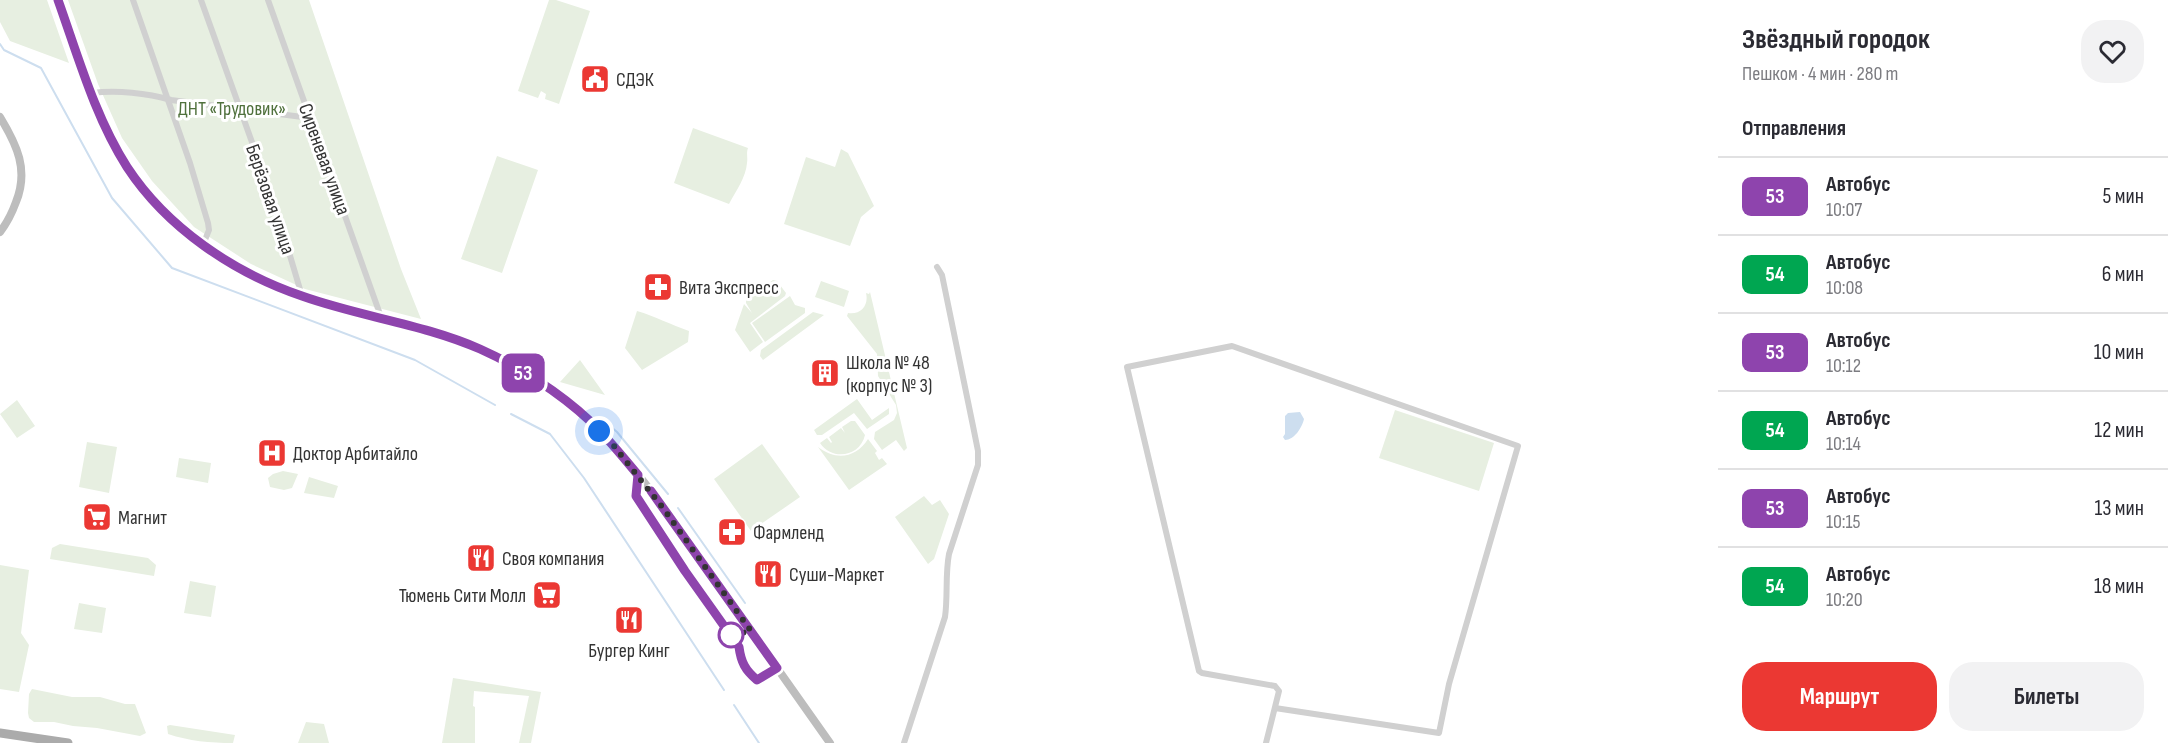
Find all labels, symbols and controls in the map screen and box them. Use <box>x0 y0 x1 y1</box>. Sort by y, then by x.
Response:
button: heart <box>2081 20 2144 83</box>
text: Звёздный городок <box>1742 23 1930 56</box>
text: Пешком · 4 мин · 280 m <box>1742 62 1898 86</box>
public building icon: СДЭК <box>579 63 611 95</box>
place label: СДЭК <box>616 68 654 92</box>
park label: ДНТ «Трудовик» <box>178 97 286 121</box>
street label: Сиреневая улица <box>293 100 355 218</box>
text: Отправления <box>1742 115 1846 142</box>
street label: Берёзовая улица <box>240 141 300 258</box>
text: Автобус <box>1826 171 1891 198</box>
text: 5 мин <box>2103 183 2144 210</box>
text: 53 <box>1766 184 1784 209</box>
text: 10:07 <box>1826 198 1862 222</box>
text: Автобус <box>1826 249 1891 276</box>
text: 6 мин <box>2102 261 2144 288</box>
text: 54 <box>1765 262 1785 287</box>
pharmacy icon: Вита Экспресс <box>642 271 674 303</box>
place label: Вита Экспресс <box>679 276 779 300</box>
text: 10:08 <box>1826 276 1863 300</box>
text: Автобус <box>1826 327 1891 354</box>
text: 10 мин <box>2094 339 2144 366</box>
text: 53 <box>1766 340 1784 365</box>
place label: Школа № 48 (корпус № 3) <box>846 351 932 398</box>
line badge: 53 <box>496 354 550 392</box>
text: 10:12 <box>1826 354 1861 378</box>
building icon: Школа № 48 (корпус № 3) <box>809 357 841 389</box>
text: 53 <box>514 361 532 386</box>
text: Автобус <box>1826 405 1891 432</box>
your location <box>584 416 614 446</box>
text: 12 мин <box>2094 417 2144 444</box>
text: 54 <box>1765 418 1785 443</box>
text: 10:14 <box>1826 432 1861 456</box>
hospital icon: Доктор Арбитайло <box>256 437 288 469</box>
place label: Доктор Арбитайло <box>293 442 418 466</box>
text: Автобус <box>1826 483 1891 510</box>
text: 13 мин <box>2094 495 2144 522</box>
text: 53 <box>1766 496 1784 521</box>
supermarket icon: Магнит <box>81 501 113 533</box>
place label: Магнит <box>118 506 167 530</box>
text: 10:15 <box>1826 510 1860 534</box>
pharmacy icon: Фармленд <box>716 516 748 548</box>
place label: Фармленд <box>753 521 825 545</box>
restaurant icon: Своя компания <box>465 542 497 574</box>
place label: Своя компания <box>502 547 604 571</box>
restaurant icon: Суши-Маркет <box>752 558 784 590</box>
text: Автобус <box>1826 561 1891 588</box>
place label: Суши-Маркет <box>789 563 885 587</box>
text: 18 мин <box>2094 573 2144 600</box>
text: 54 <box>1765 574 1785 599</box>
supermarket icon: Тюмень Сити Молл <box>531 579 563 611</box>
place label: Тюмень Сити Молл <box>399 584 526 608</box>
text: 10:20 <box>1826 588 1863 612</box>
restaurant icon: Бургер Кинг <box>613 604 645 636</box>
unlabelled marker <box>718 622 744 648</box>
place label: Бургер Кинг <box>588 639 670 663</box>
button: Маршрут <box>1742 662 1937 731</box>
button: Билеты <box>1949 662 2144 731</box>

